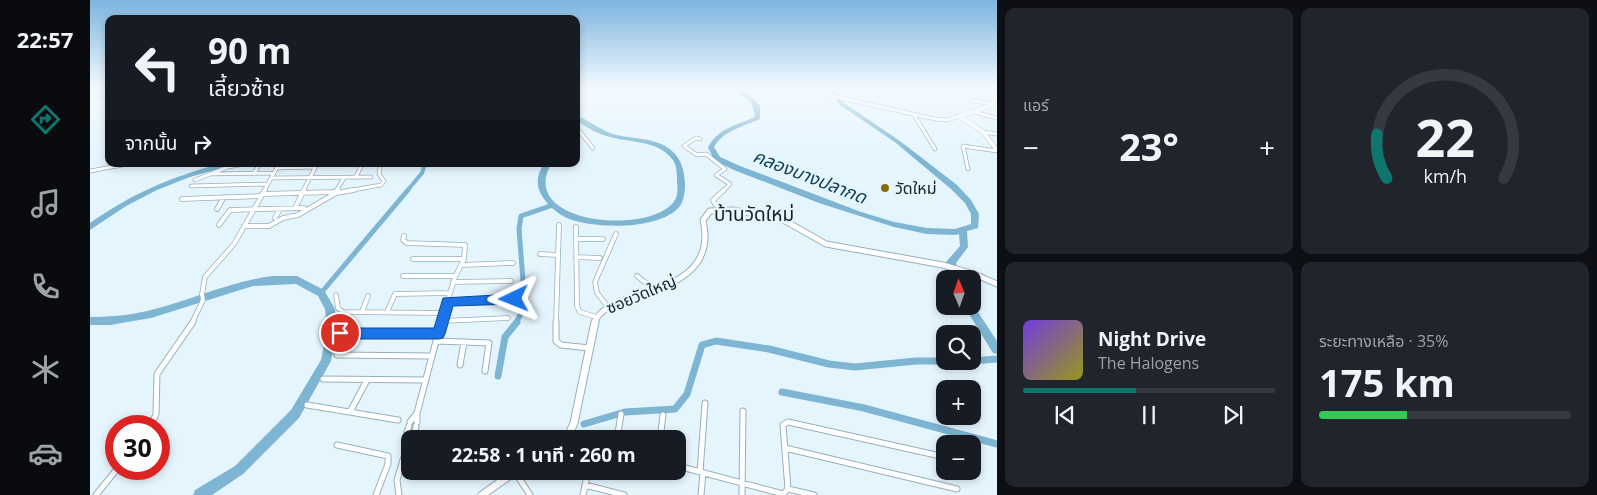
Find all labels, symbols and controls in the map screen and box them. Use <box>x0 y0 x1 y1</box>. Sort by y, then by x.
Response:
text: 22:57 <box>17 24 73 54</box>
text: 90 m <box>208 27 291 74</box>
icon: left <box>125 35 190 100</box>
text: เลี้ยวซ้าย <box>208 72 285 102</box>
text: แอร์ <box>1023 94 1049 116</box>
text: 22 <box>1415 101 1475 172</box>
icon: directions <box>28 102 63 137</box>
text: 23° <box>1119 120 1179 172</box>
text: − <box>1023 128 1039 166</box>
text: + <box>1259 128 1275 166</box>
text: จากนั้น <box>125 130 178 156</box>
icon: right <box>188 130 216 158</box>
water label: คลองบางปลากด <box>750 143 871 209</box>
text: km/h <box>1423 164 1467 188</box>
place label: วัดใหม่ <box>895 177 937 199</box>
marker: วัดใหม่ <box>879 182 891 194</box>
icon: music <box>28 186 63 221</box>
district label: บ้านวัดใหม่ <box>714 201 794 227</box>
icon: phone <box>28 269 63 304</box>
street label: ซอยวัดใหญ่ <box>603 269 679 319</box>
north arrow <box>936 270 981 315</box>
map controls <box>936 270 981 480</box>
position arrow <box>487 272 539 324</box>
pin <box>319 312 361 354</box>
icon: arrive <box>326 319 354 347</box>
button: search <box>936 325 981 370</box>
text: Night Drive <box>1098 326 1206 352</box>
text: ระยะทางเหลือ · 35% <box>1319 330 1448 352</box>
icon: climate <box>28 352 63 387</box>
text: The Halogens <box>1098 352 1199 374</box>
text: 175 km <box>1319 356 1455 408</box>
button: + <box>936 380 981 425</box>
icon: previous <box>1051 401 1079 429</box>
icon: pause <box>1135 401 1163 429</box>
icon: next <box>1219 401 1247 429</box>
speed limit sign: 30 <box>105 415 170 480</box>
button: − <box>936 435 981 480</box>
icon: car <box>28 436 63 471</box>
text: 22:58 · 1 นาที · 260 m <box>451 442 636 468</box>

